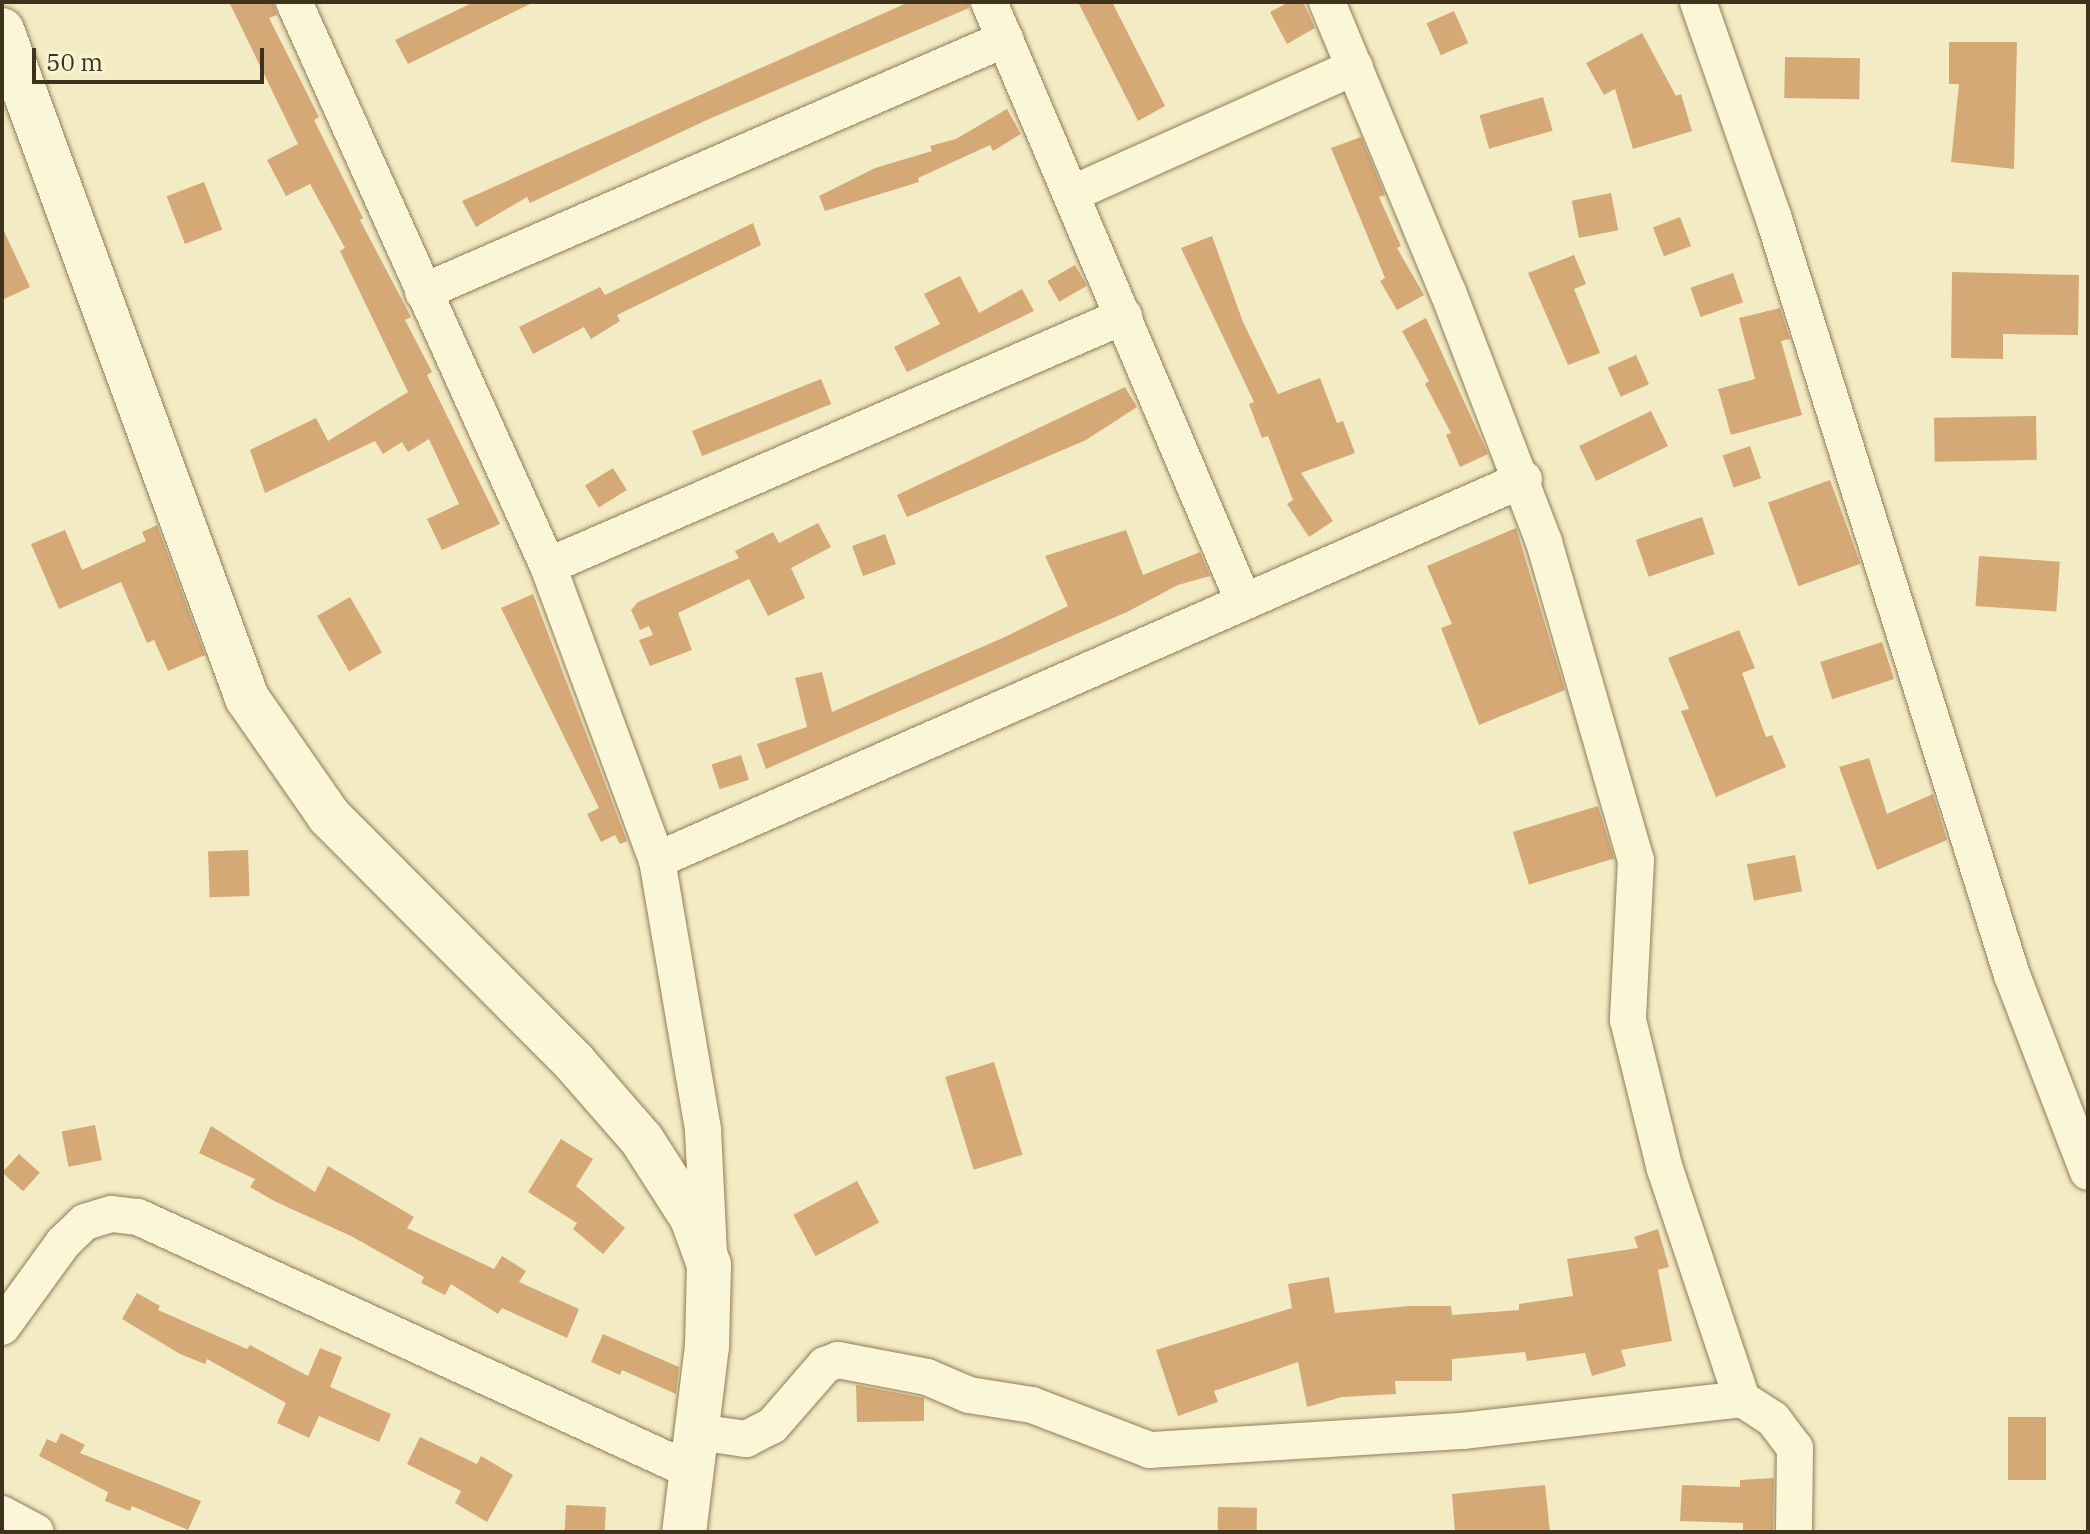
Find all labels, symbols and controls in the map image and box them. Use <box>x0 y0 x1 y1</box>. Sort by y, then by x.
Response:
scale bar <box>36 32 268 82</box>
text: 50 m <box>46 46 103 78</box>

